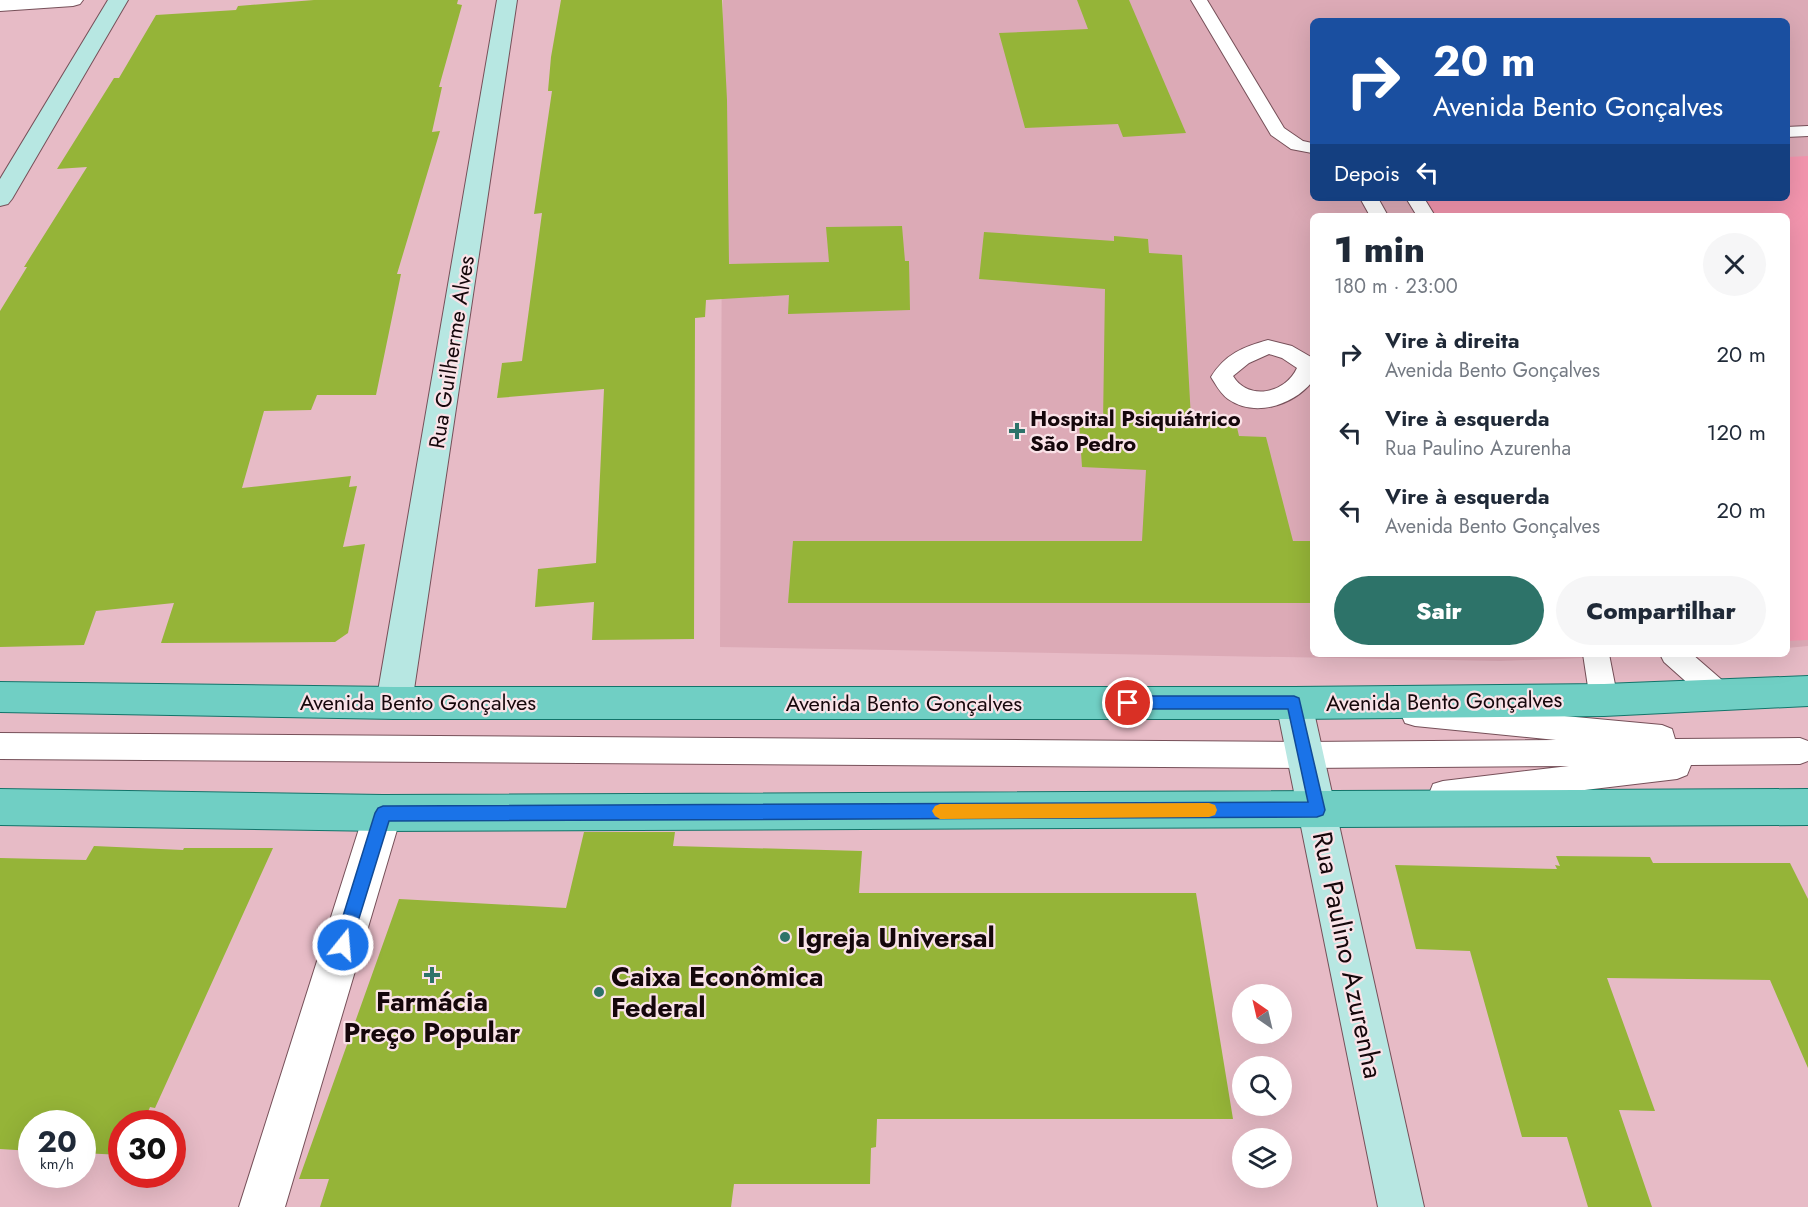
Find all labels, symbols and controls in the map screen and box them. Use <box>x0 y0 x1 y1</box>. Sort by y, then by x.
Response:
text: 20 m <box>1433 31 1535 92</box>
icon: right <box>1334 42 1412 120</box>
text: Avenida Bento Gonçalves <box>1433 87 1723 126</box>
icon: left <box>1411 156 1444 189</box>
text: Depois <box>1334 157 1399 189</box>
text: 1 min <box>1334 223 1425 275</box>
button: close <box>1703 233 1766 296</box>
street label: Rua Guilherme Alves <box>420 253 482 451</box>
text: 180 m · 23:00 <box>1334 272 1458 301</box>
text: Vire à direita <box>1385 324 1520 356</box>
icon: right <box>1334 338 1367 371</box>
text: 20 m <box>1717 338 1766 370</box>
text: Avenida Bento Gonçalves <box>1385 356 1600 385</box>
place label: Hospital Psiquiátrico São Pedro <box>1030 402 1241 459</box>
text: Vire à esquerda <box>1385 402 1550 434</box>
icon: left <box>1334 416 1367 449</box>
text: 120 m <box>1707 416 1766 448</box>
marker: Hospital Psiquiátrico São Pedro <box>1008 422 1026 440</box>
text: Rua Paulino Azurenha <box>1385 434 1571 463</box>
text: Vire à esquerda <box>1385 480 1550 512</box>
icon: left <box>1334 494 1367 527</box>
text: 20 m <box>1717 494 1766 526</box>
text: Avenida Bento Gonçalves <box>1385 512 1600 541</box>
button: Sair <box>1334 576 1544 645</box>
button: Compartilhar <box>1556 576 1766 645</box>
pin <box>1102 677 1153 728</box>
street label: Avenida Bento Gonçalves <box>1326 683 1563 719</box>
street label: Avenida Bento Gonçalves <box>300 686 536 718</box>
icon: arrive <box>1111 686 1144 719</box>
street label: Avenida Bento Gonçalves <box>786 687 1022 719</box>
street label: Rua Paulino Azurenha <box>1303 828 1393 1082</box>
position arrow <box>311 913 375 977</box>
place label: Igreja Universal <box>797 918 995 957</box>
marker: Igreja Universal <box>778 930 792 944</box>
place label: Caixa Econômica Federal <box>611 957 823 1027</box>
marker: Farmácia Preço Popular <box>425 968 439 982</box>
place label: Farmácia Preço Popular <box>344 982 520 1052</box>
north arrow <box>1232 984 1292 1044</box>
map controls <box>1232 984 1292 1188</box>
marker: Caixa Econômica Federal <box>592 985 606 999</box>
button: search <box>1232 1056 1292 1116</box>
speed limit sign: 30 <box>108 1110 186 1188</box>
text: 20 <box>37 1120 77 1163</box>
button: layers <box>1232 1128 1292 1188</box>
text: km/h <box>40 1153 74 1175</box>

